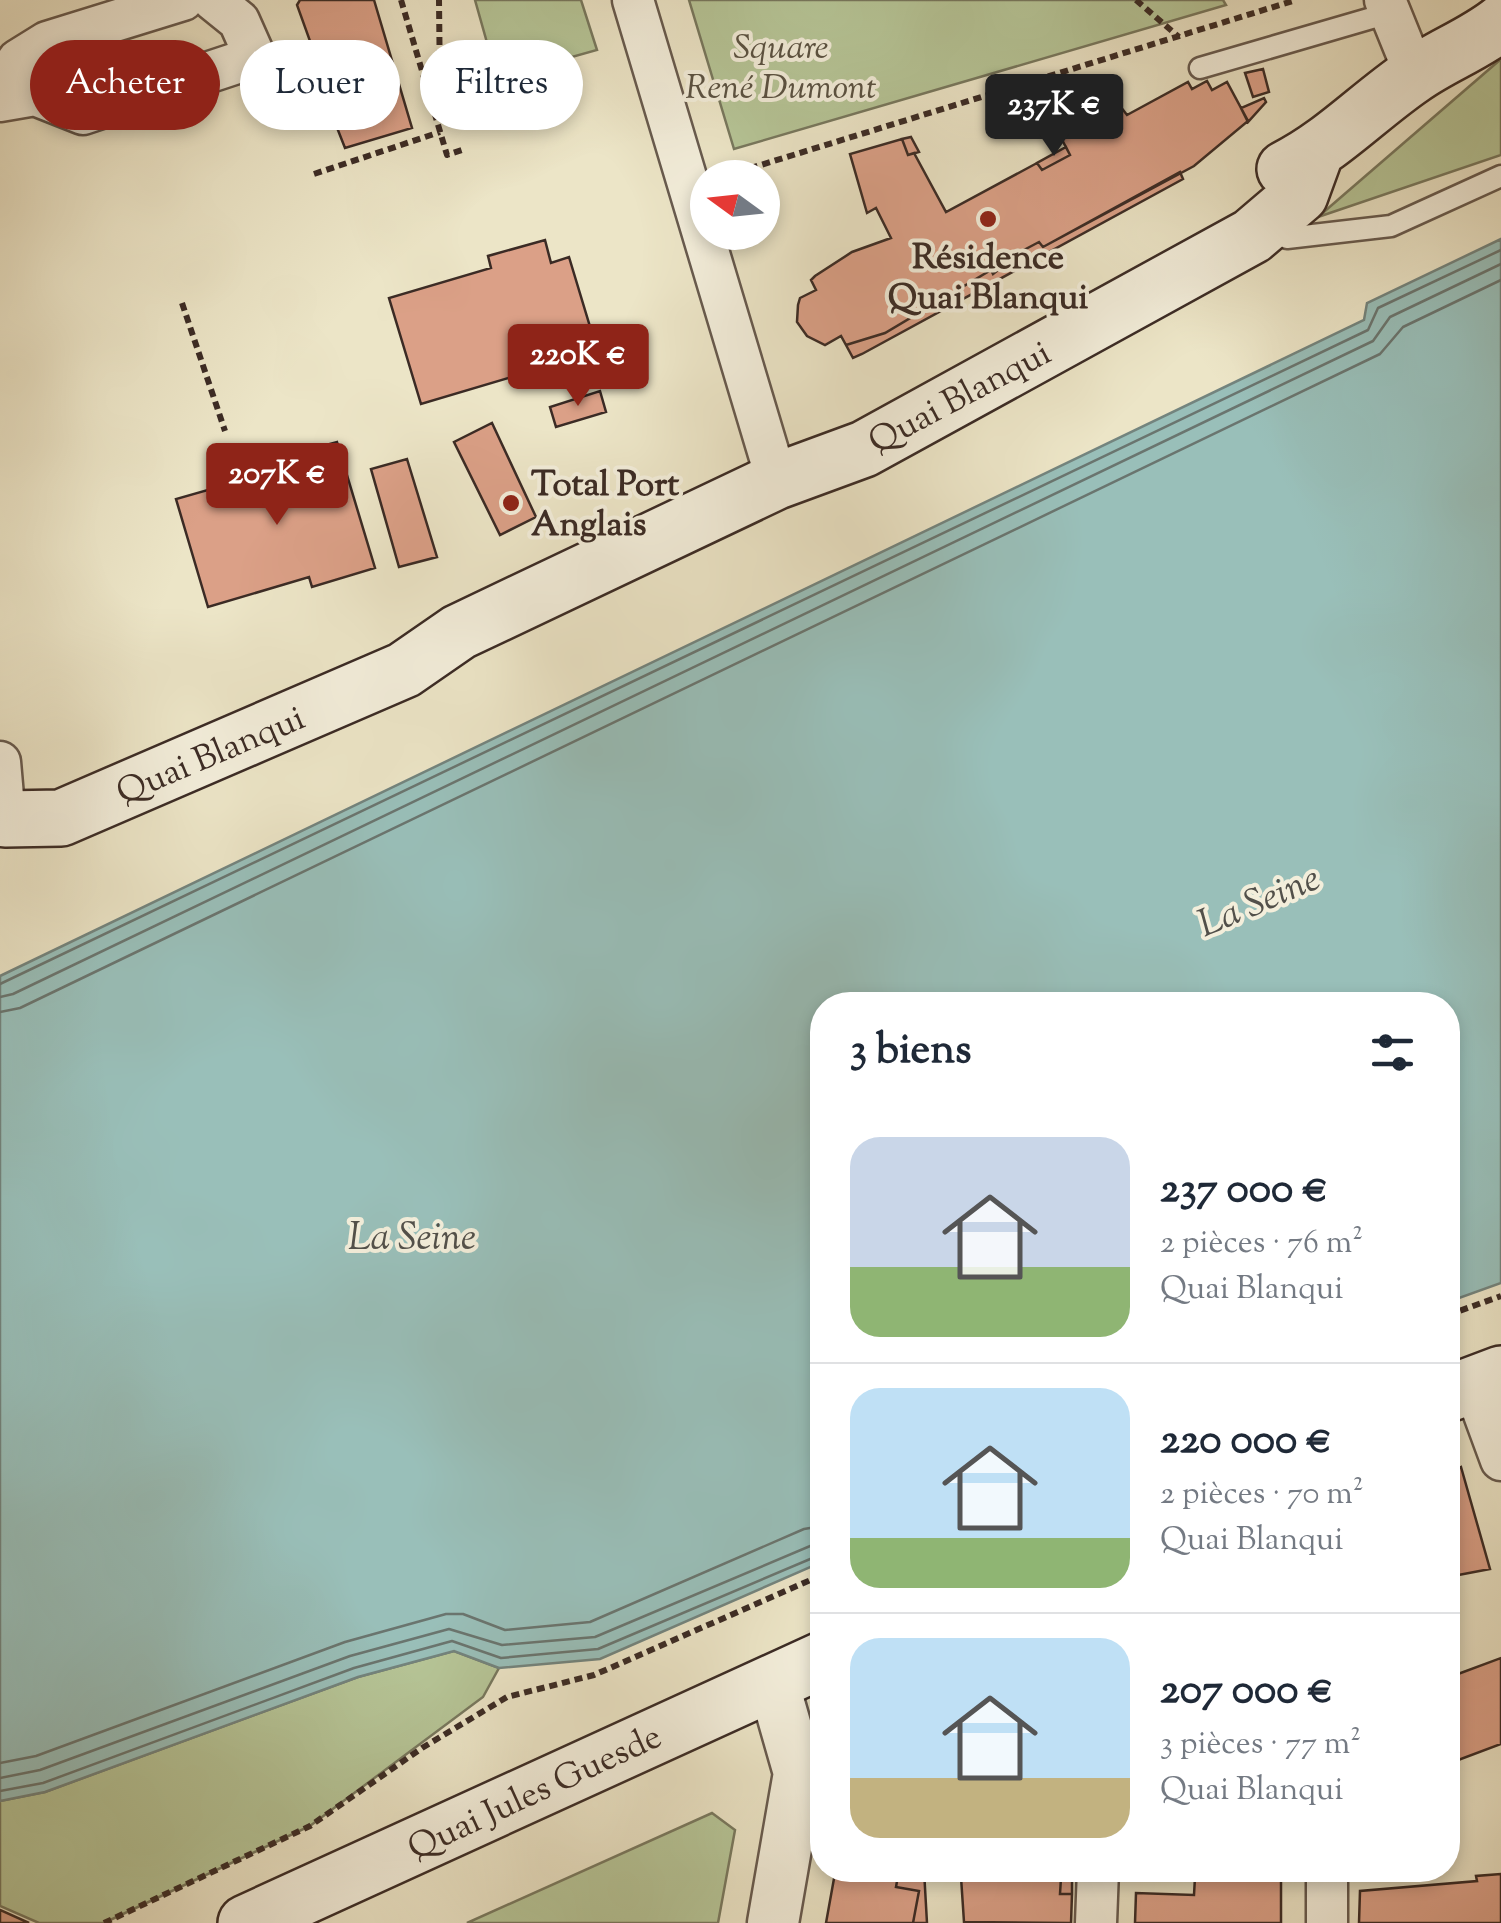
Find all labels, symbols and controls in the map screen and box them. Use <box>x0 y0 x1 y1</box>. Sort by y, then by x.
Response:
park label: Square René Dumont <box>685 24 877 115</box>
chip: Acheter <box>30 40 220 130</box>
chip: Louer <box>240 40 400 130</box>
chip: Filtres <box>420 40 583 130</box>
pin: 237K € <box>973 74 1135 159</box>
text: 237K € <box>1007 83 1101 129</box>
north arrow <box>690 160 780 250</box>
map controls <box>690 160 780 250</box>
marker: Résidence Quai Blanqui <box>977 208 999 230</box>
place label: Résidence Quai Blanqui <box>888 234 1088 325</box>
pin: 220K € <box>497 324 659 409</box>
street label: Quai Blanqui <box>860 329 1061 469</box>
text: 220K € <box>530 333 626 379</box>
pin: 207K € <box>196 443 358 528</box>
text: 207K € <box>228 452 326 498</box>
place label: Total Port Anglais <box>531 461 679 552</box>
marker: Total Port Anglais <box>500 492 522 514</box>
street label: Quai Blanqui <box>109 695 314 820</box>
water label: La Seine <box>1190 854 1329 954</box>
text: 3 biens <box>850 1022 972 1082</box>
icon: filters <box>1365 1025 1420 1080</box>
text: 237 000 € <box>1160 1161 1328 1221</box>
icon: home <box>930 1177 1050 1297</box>
water label: La Seine <box>348 1213 476 1267</box>
text: 2 pièces · 76 m² <box>1160 1221 1363 1267</box>
text: Quai Blanqui <box>1160 1267 1343 1313</box>
text: 220 000 € <box>1160 1412 1332 1472</box>
icon: home <box>930 1428 1050 1548</box>
text: 2 pièces · 70 m² <box>1160 1472 1363 1518</box>
text: Quai Blanqui <box>1160 1518 1343 1564</box>
text: 207 000 € <box>1160 1662 1333 1722</box>
icon: home <box>930 1678 1050 1798</box>
street label: Quai Jules Guesde <box>400 1713 671 1875</box>
text: 3 pièces · 77 m² <box>1160 1722 1361 1768</box>
text: Quai Blanqui <box>1160 1768 1343 1814</box>

